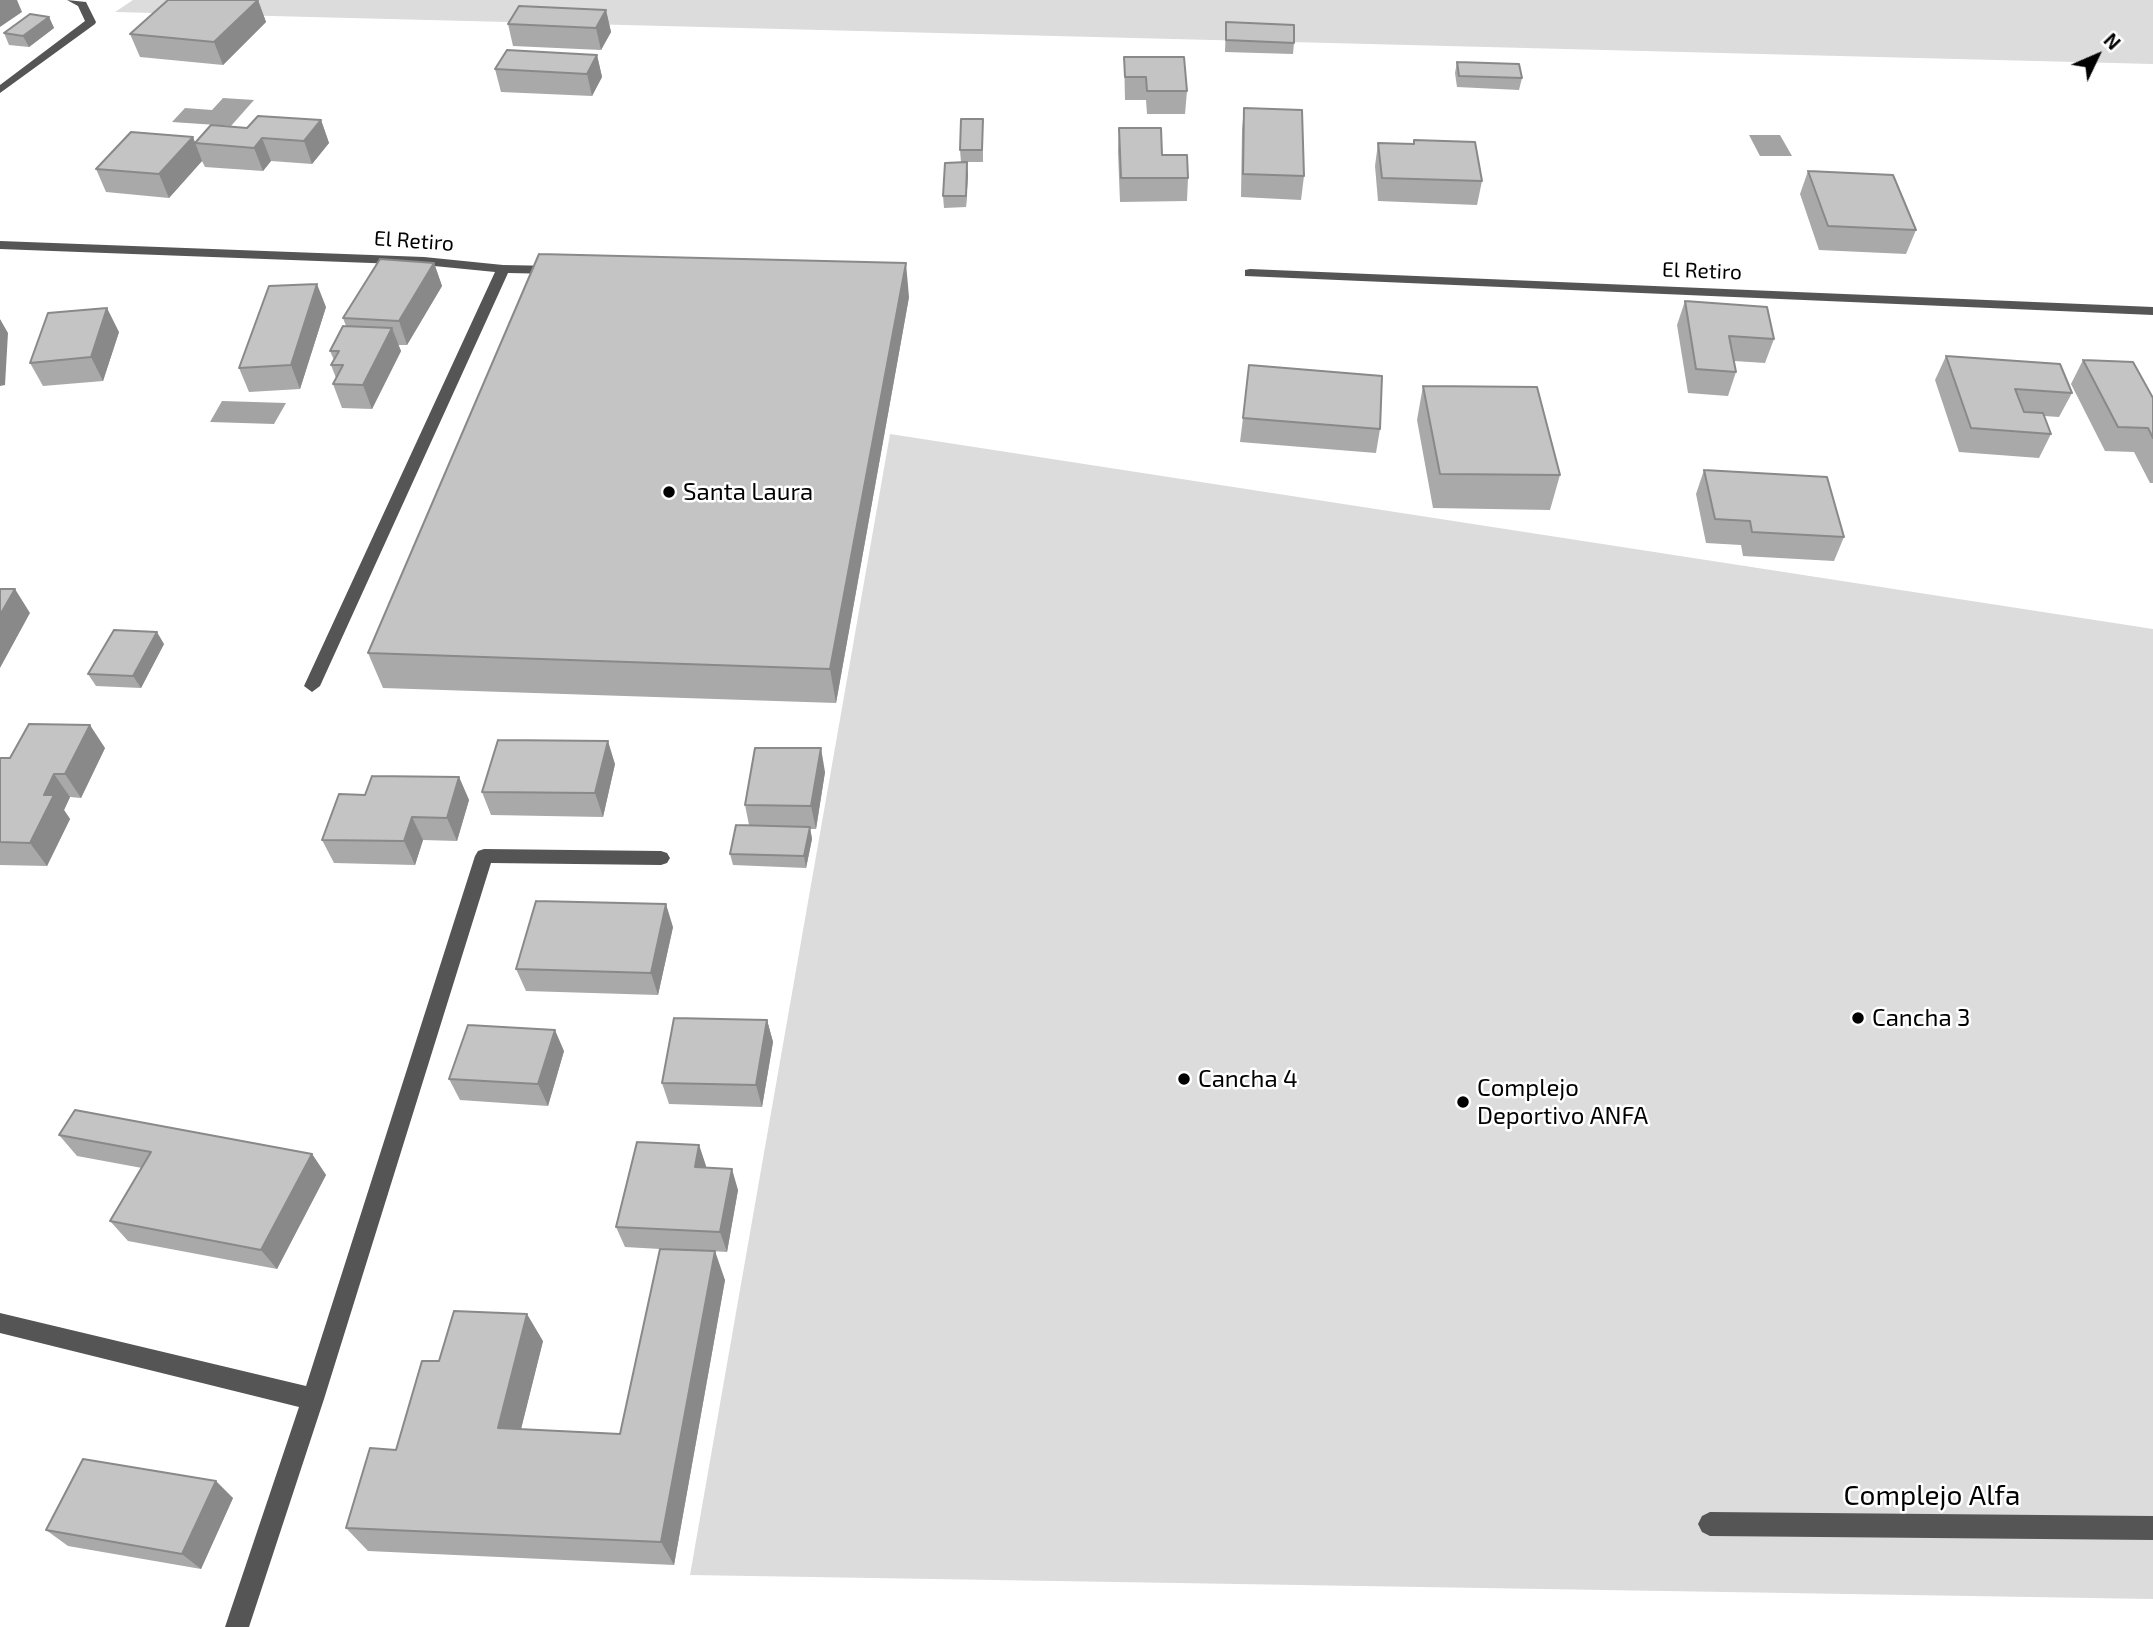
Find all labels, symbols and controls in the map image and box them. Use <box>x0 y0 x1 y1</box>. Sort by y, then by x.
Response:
north arrow <box>2062 21 2132 91</box>
text: N <box>2099 28 2126 54</box>
street label: El Retiro <box>373 226 455 256</box>
street label: El Retiro <box>1662 257 1742 285</box>
place label: Santa Laura <box>683 478 813 506</box>
marker: Santa Laura <box>661 484 677 500</box>
place label: Cancha 3 <box>1872 1004 1970 1032</box>
marker: Cancha 3 <box>1850 1010 1866 1026</box>
place label: Cancha 4 <box>1198 1065 1298 1093</box>
marker: Cancha 4 <box>1176 1071 1192 1087</box>
place label: Complejo Deportivo ANFA <box>1477 1074 1648 1130</box>
marker: Complejo Deportivo ANFA <box>1455 1094 1471 1110</box>
street label: Complejo Alfa <box>1844 1479 2020 1513</box>

